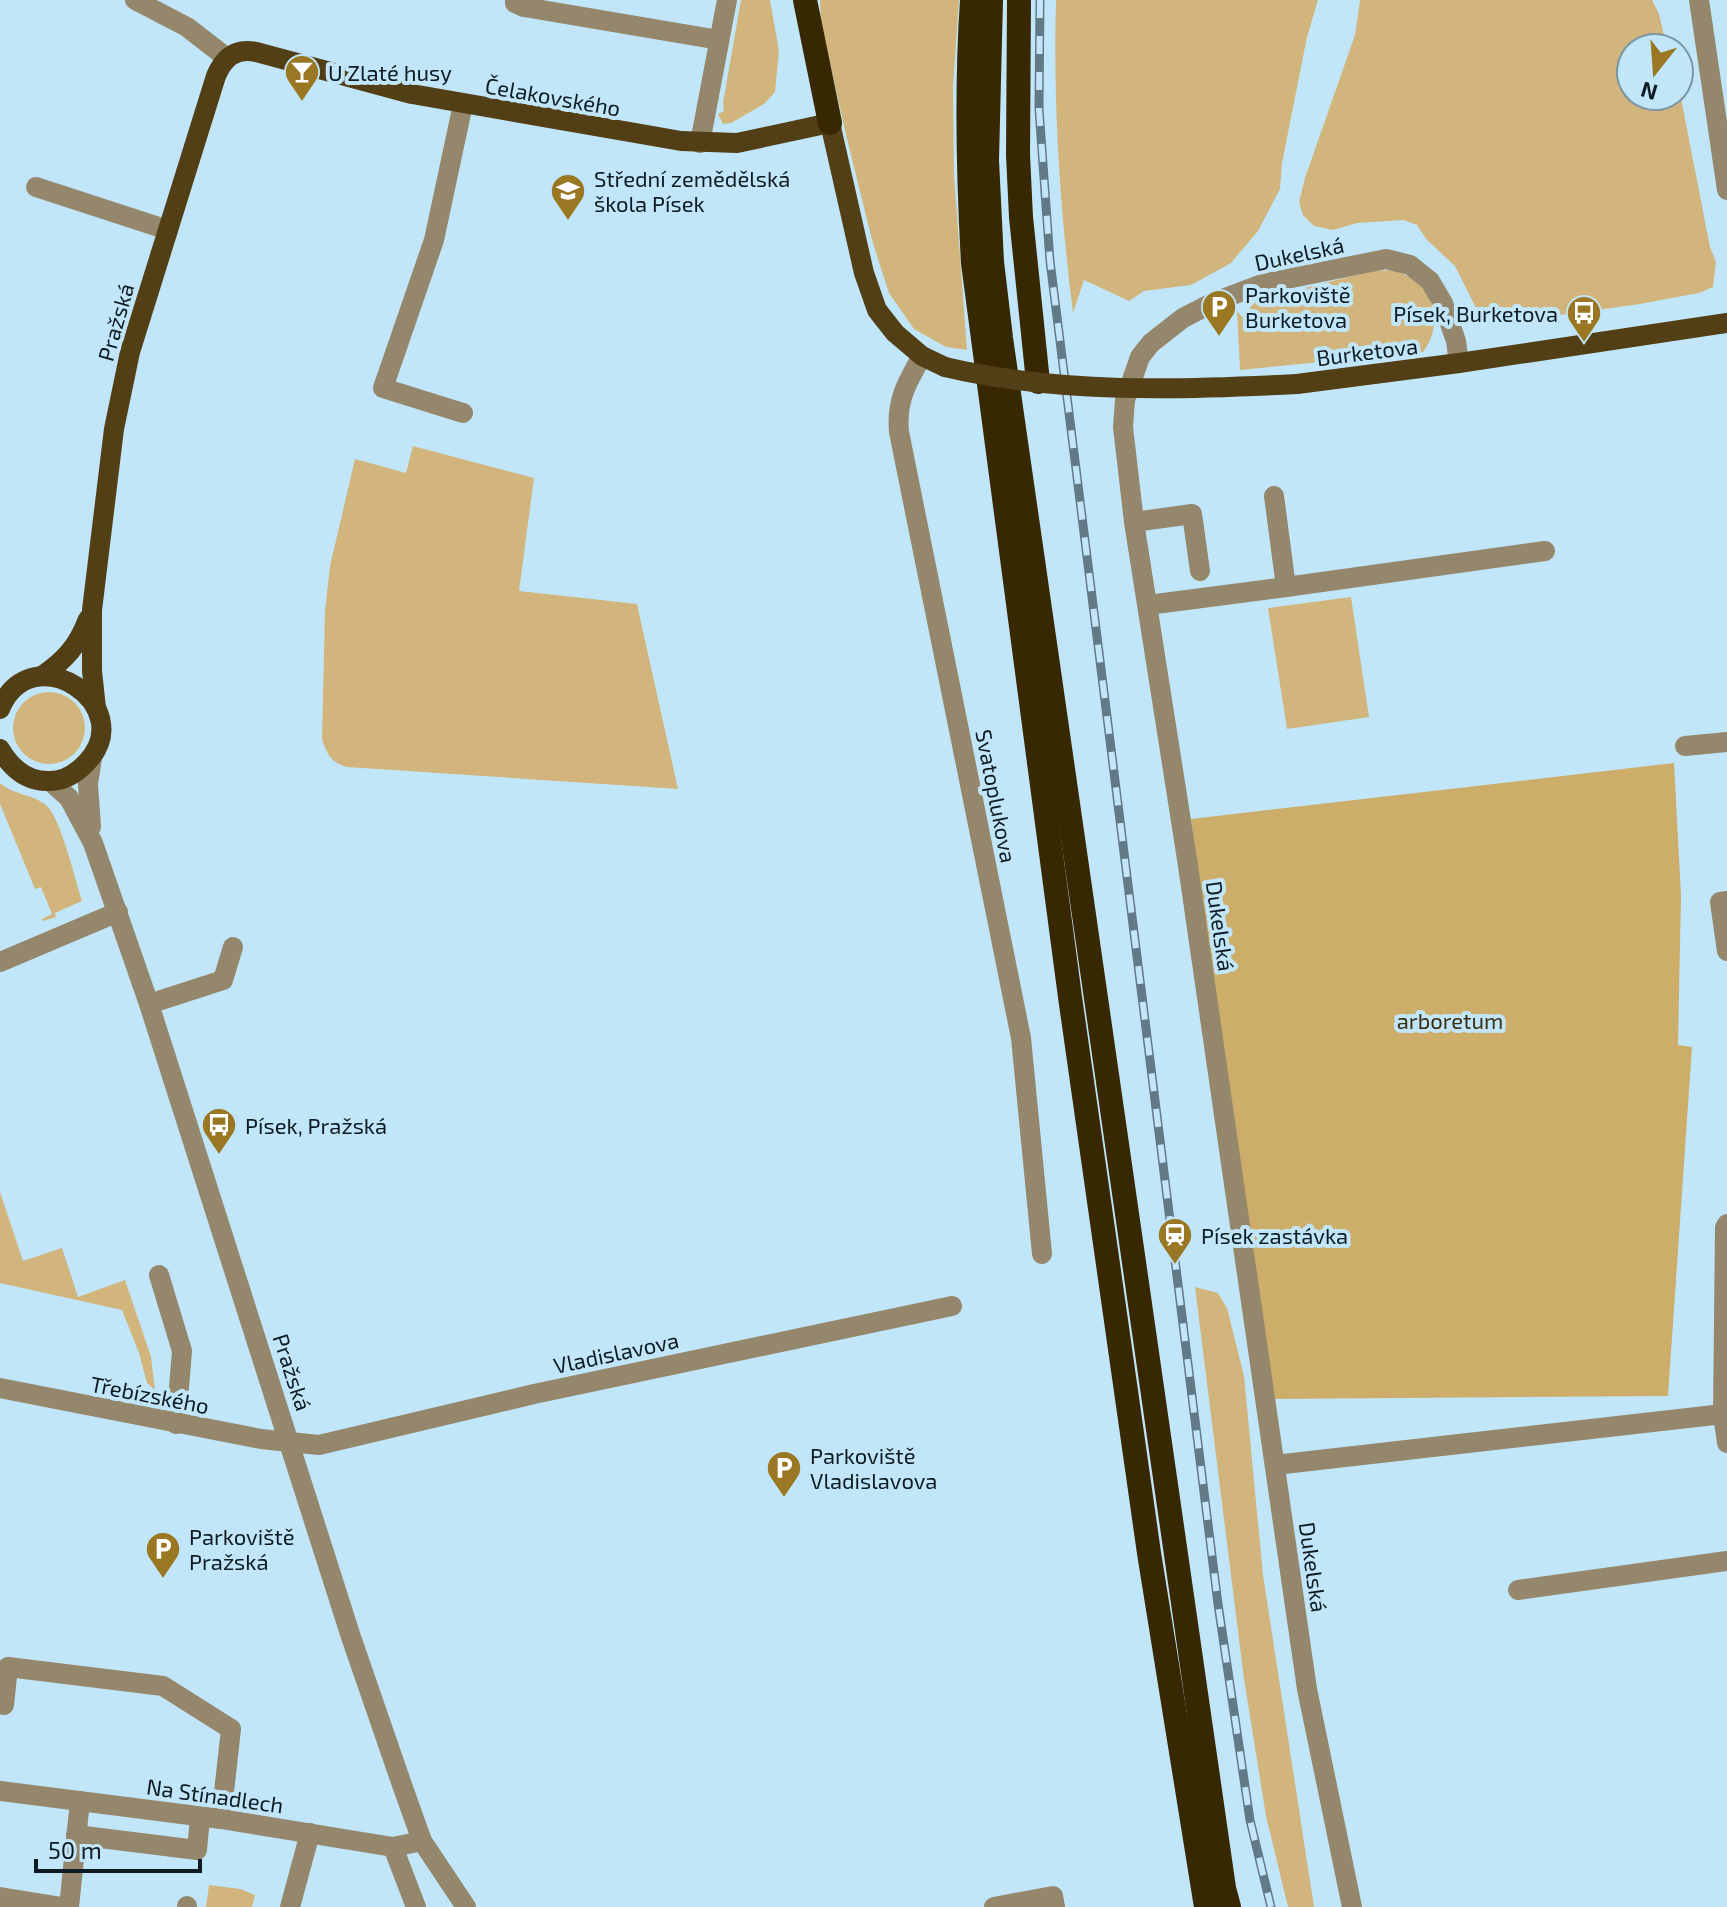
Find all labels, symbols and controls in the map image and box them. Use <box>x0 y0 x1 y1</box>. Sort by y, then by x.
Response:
north arrow <box>1615 32 1695 112</box>
bar icon: U Zlaté husy <box>283 53 321 103</box>
place label: U Zlaté husy <box>328 59 452 85</box>
street label: Čelakovského <box>483 71 623 121</box>
text: N <box>1637 77 1660 107</box>
place label: Střední zemědělská škola Písek <box>594 165 790 216</box>
school or university icon: Střední zemědělská škola Písek <box>549 172 587 222</box>
street label: Dukelská <box>1252 231 1346 275</box>
street label: Pražská <box>92 280 138 364</box>
place label: Parkoviště Burketova <box>1245 281 1351 332</box>
parking icon: Parkoviště Burketova <box>1200 288 1238 338</box>
bus stop icon: Písek, Burketova <box>1565 294 1603 344</box>
place label: Písek, Burketova <box>1393 300 1558 326</box>
street label: Burketova <box>1315 332 1419 370</box>
street label: Svatoplukova <box>971 727 1023 865</box>
street label: Dukelská <box>1202 879 1240 973</box>
park label: arboretum <box>1397 1007 1503 1033</box>
bus stop icon: Písek, Pražská <box>200 1106 238 1156</box>
place label: Písek, Pražská <box>245 1112 387 1138</box>
station icon: Písek zastávka <box>1156 1216 1194 1266</box>
place label: Písek zastávka <box>1201 1222 1348 1248</box>
street label: Vladislavova <box>551 1326 681 1378</box>
street label: Pražská <box>268 1330 318 1414</box>
street label: Třebízského <box>89 1370 211 1418</box>
place label: Parkoviště Vladislavova <box>810 1442 937 1493</box>
parking icon: Parkoviště Vladislavova <box>765 1449 803 1499</box>
street label: Dukelská <box>1295 1520 1333 1614</box>
place label: Parkoviště Pražská <box>189 1523 295 1574</box>
parking icon: Parkoviště Pražská <box>144 1530 182 1580</box>
street label: Na Stínadlech <box>145 1773 285 1817</box>
scale bar <box>36 1823 200 1873</box>
text: 50 m <box>48 1835 102 1864</box>

